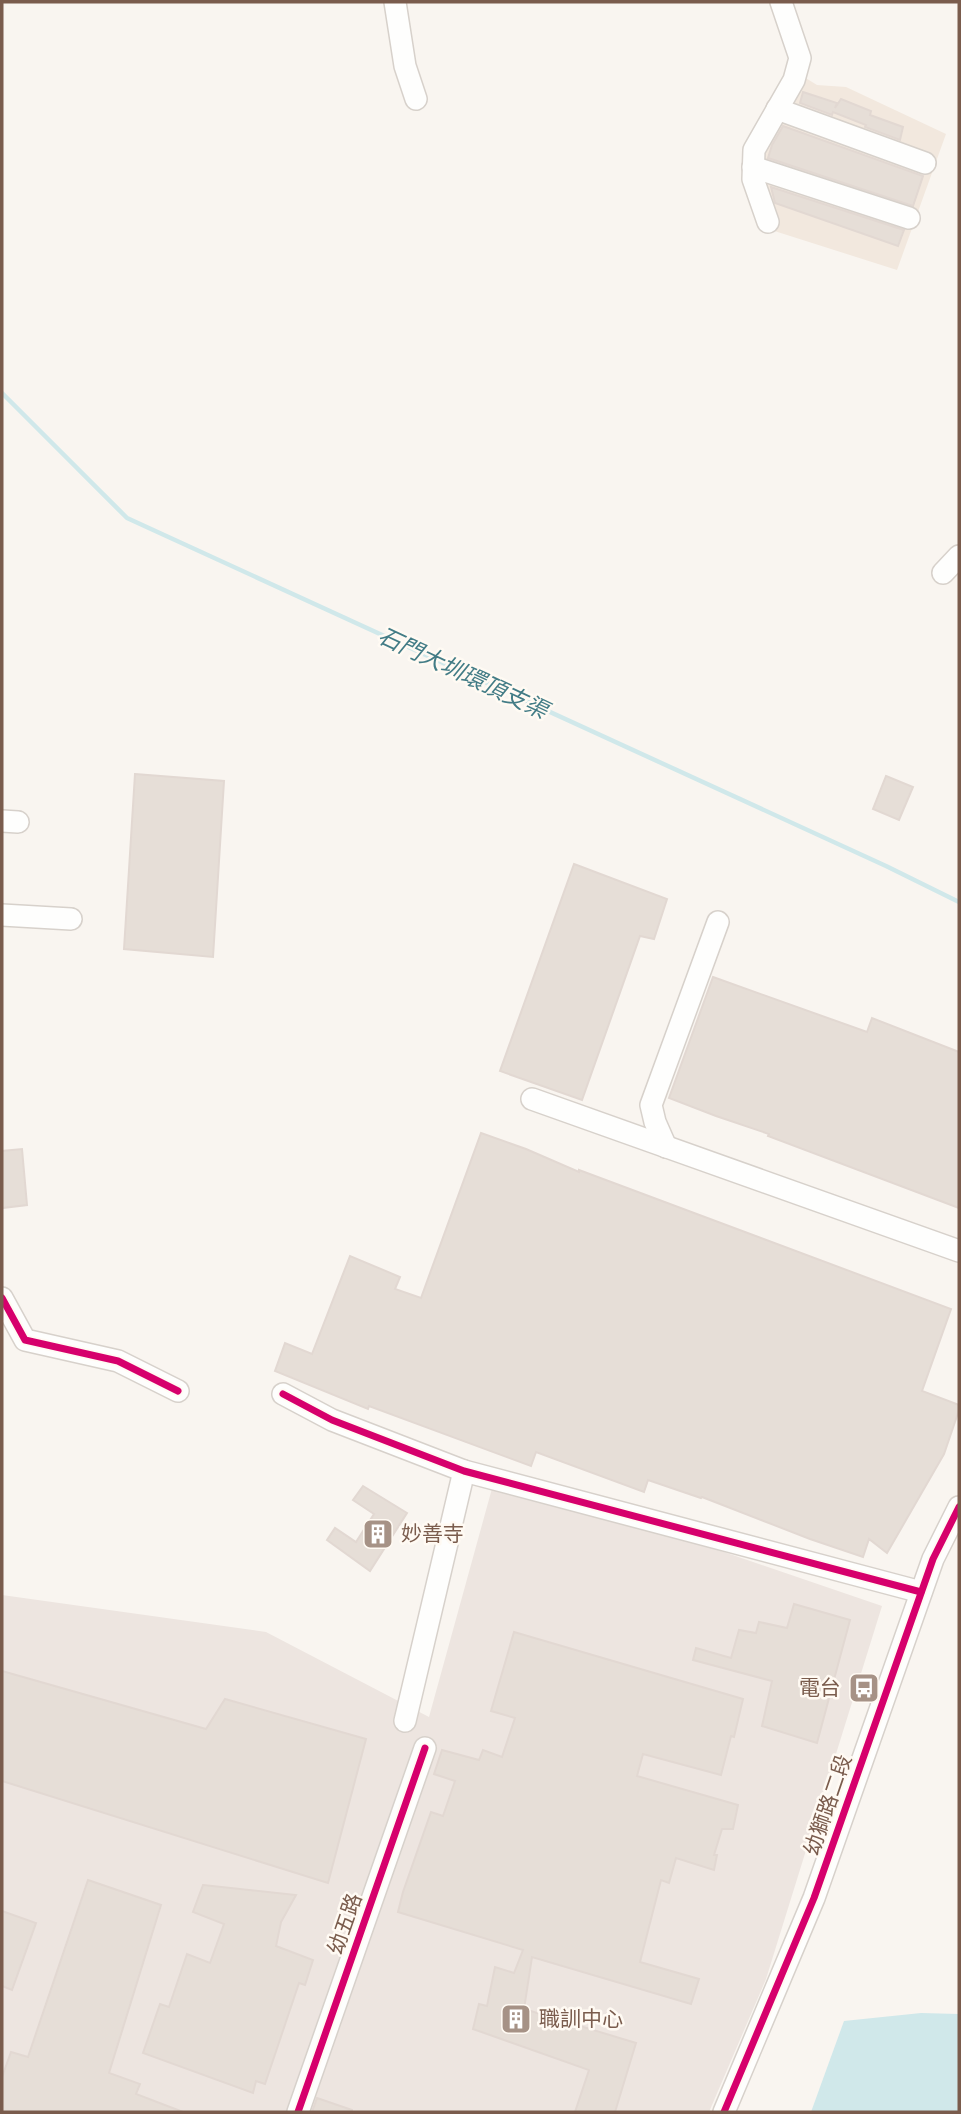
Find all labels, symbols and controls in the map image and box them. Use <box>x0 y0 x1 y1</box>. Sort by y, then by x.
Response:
water label: 石門大圳環頂支渠 <box>374 622 555 726</box>
building icon: 妙善寺 <box>361 1517 395 1551</box>
place label: 妙善寺 <box>401 1522 464 1546</box>
bus stop icon: 電台 <box>847 1671 881 1705</box>
place label: 電台 <box>799 1676 841 1700</box>
street label: 幼獅路二段 <box>800 1751 856 1859</box>
street label: 幼五路 <box>323 1890 367 1958</box>
building icon: 職訓中心 <box>499 2002 533 2036</box>
place label: 職訓中心 <box>539 2007 623 2031</box>

